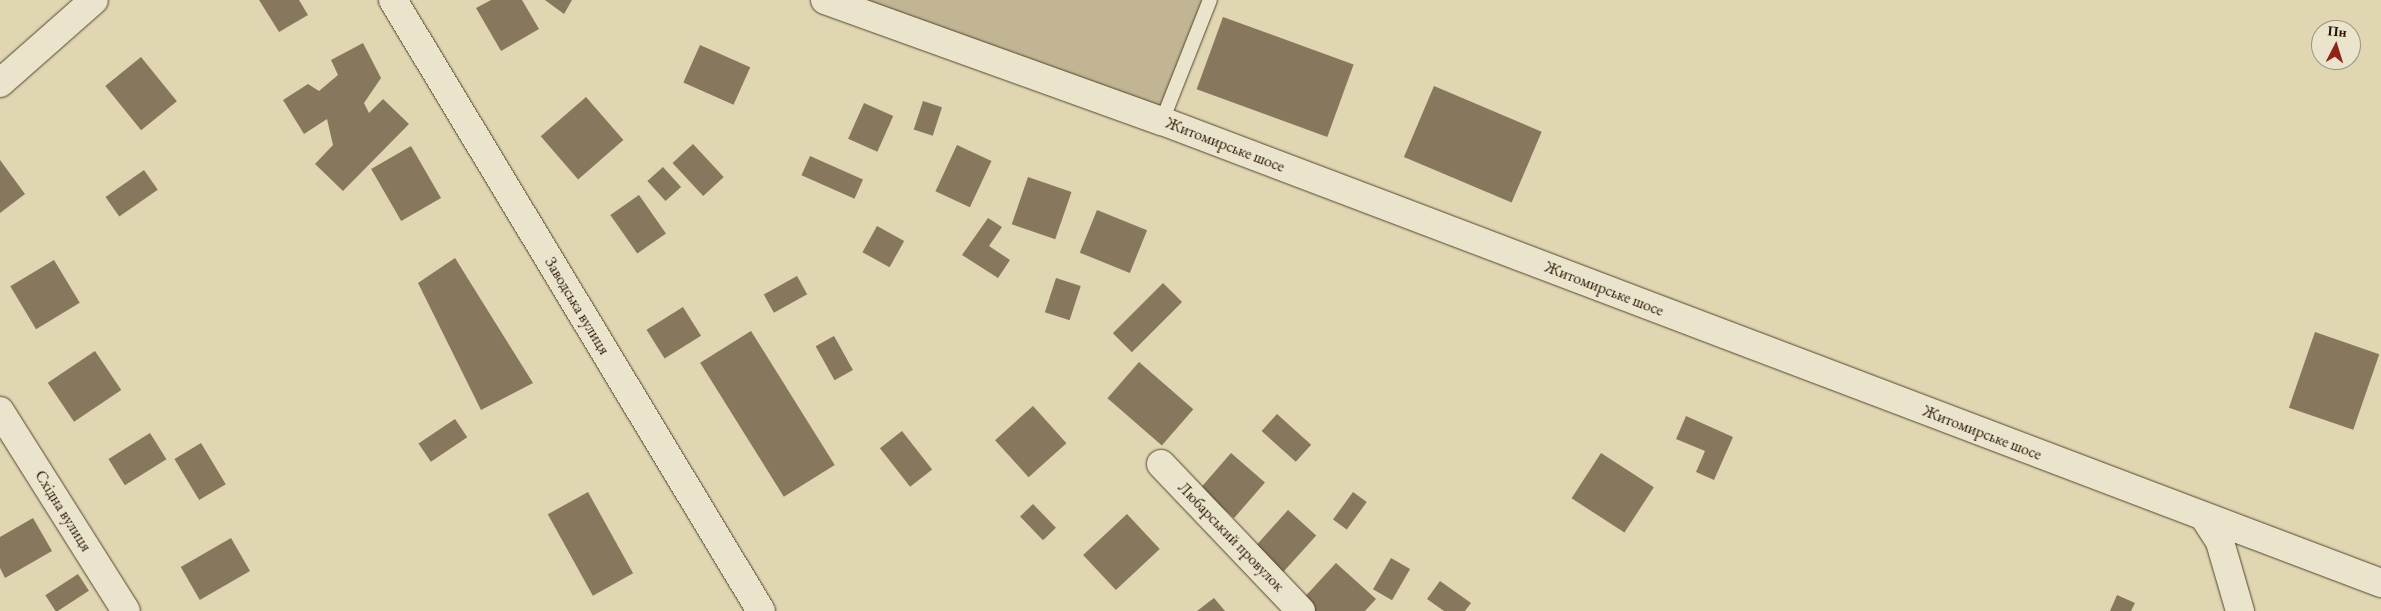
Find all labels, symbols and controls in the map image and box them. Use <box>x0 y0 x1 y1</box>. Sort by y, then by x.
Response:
north arrow <box>2311 20 2361 70</box>
text: Пн <box>2327 21 2348 41</box>
street label: Житомирське шосе <box>1163 113 1287 177</box>
street label: Заводська вулиця <box>540 254 614 358</box>
street label: Житомирське шосе <box>1542 257 1666 321</box>
street label: Житомирське шосе <box>1920 401 2044 465</box>
street label: Східна вулиця <box>30 467 96 555</box>
street label: Любарський провулок <box>1174 478 1288 596</box>

